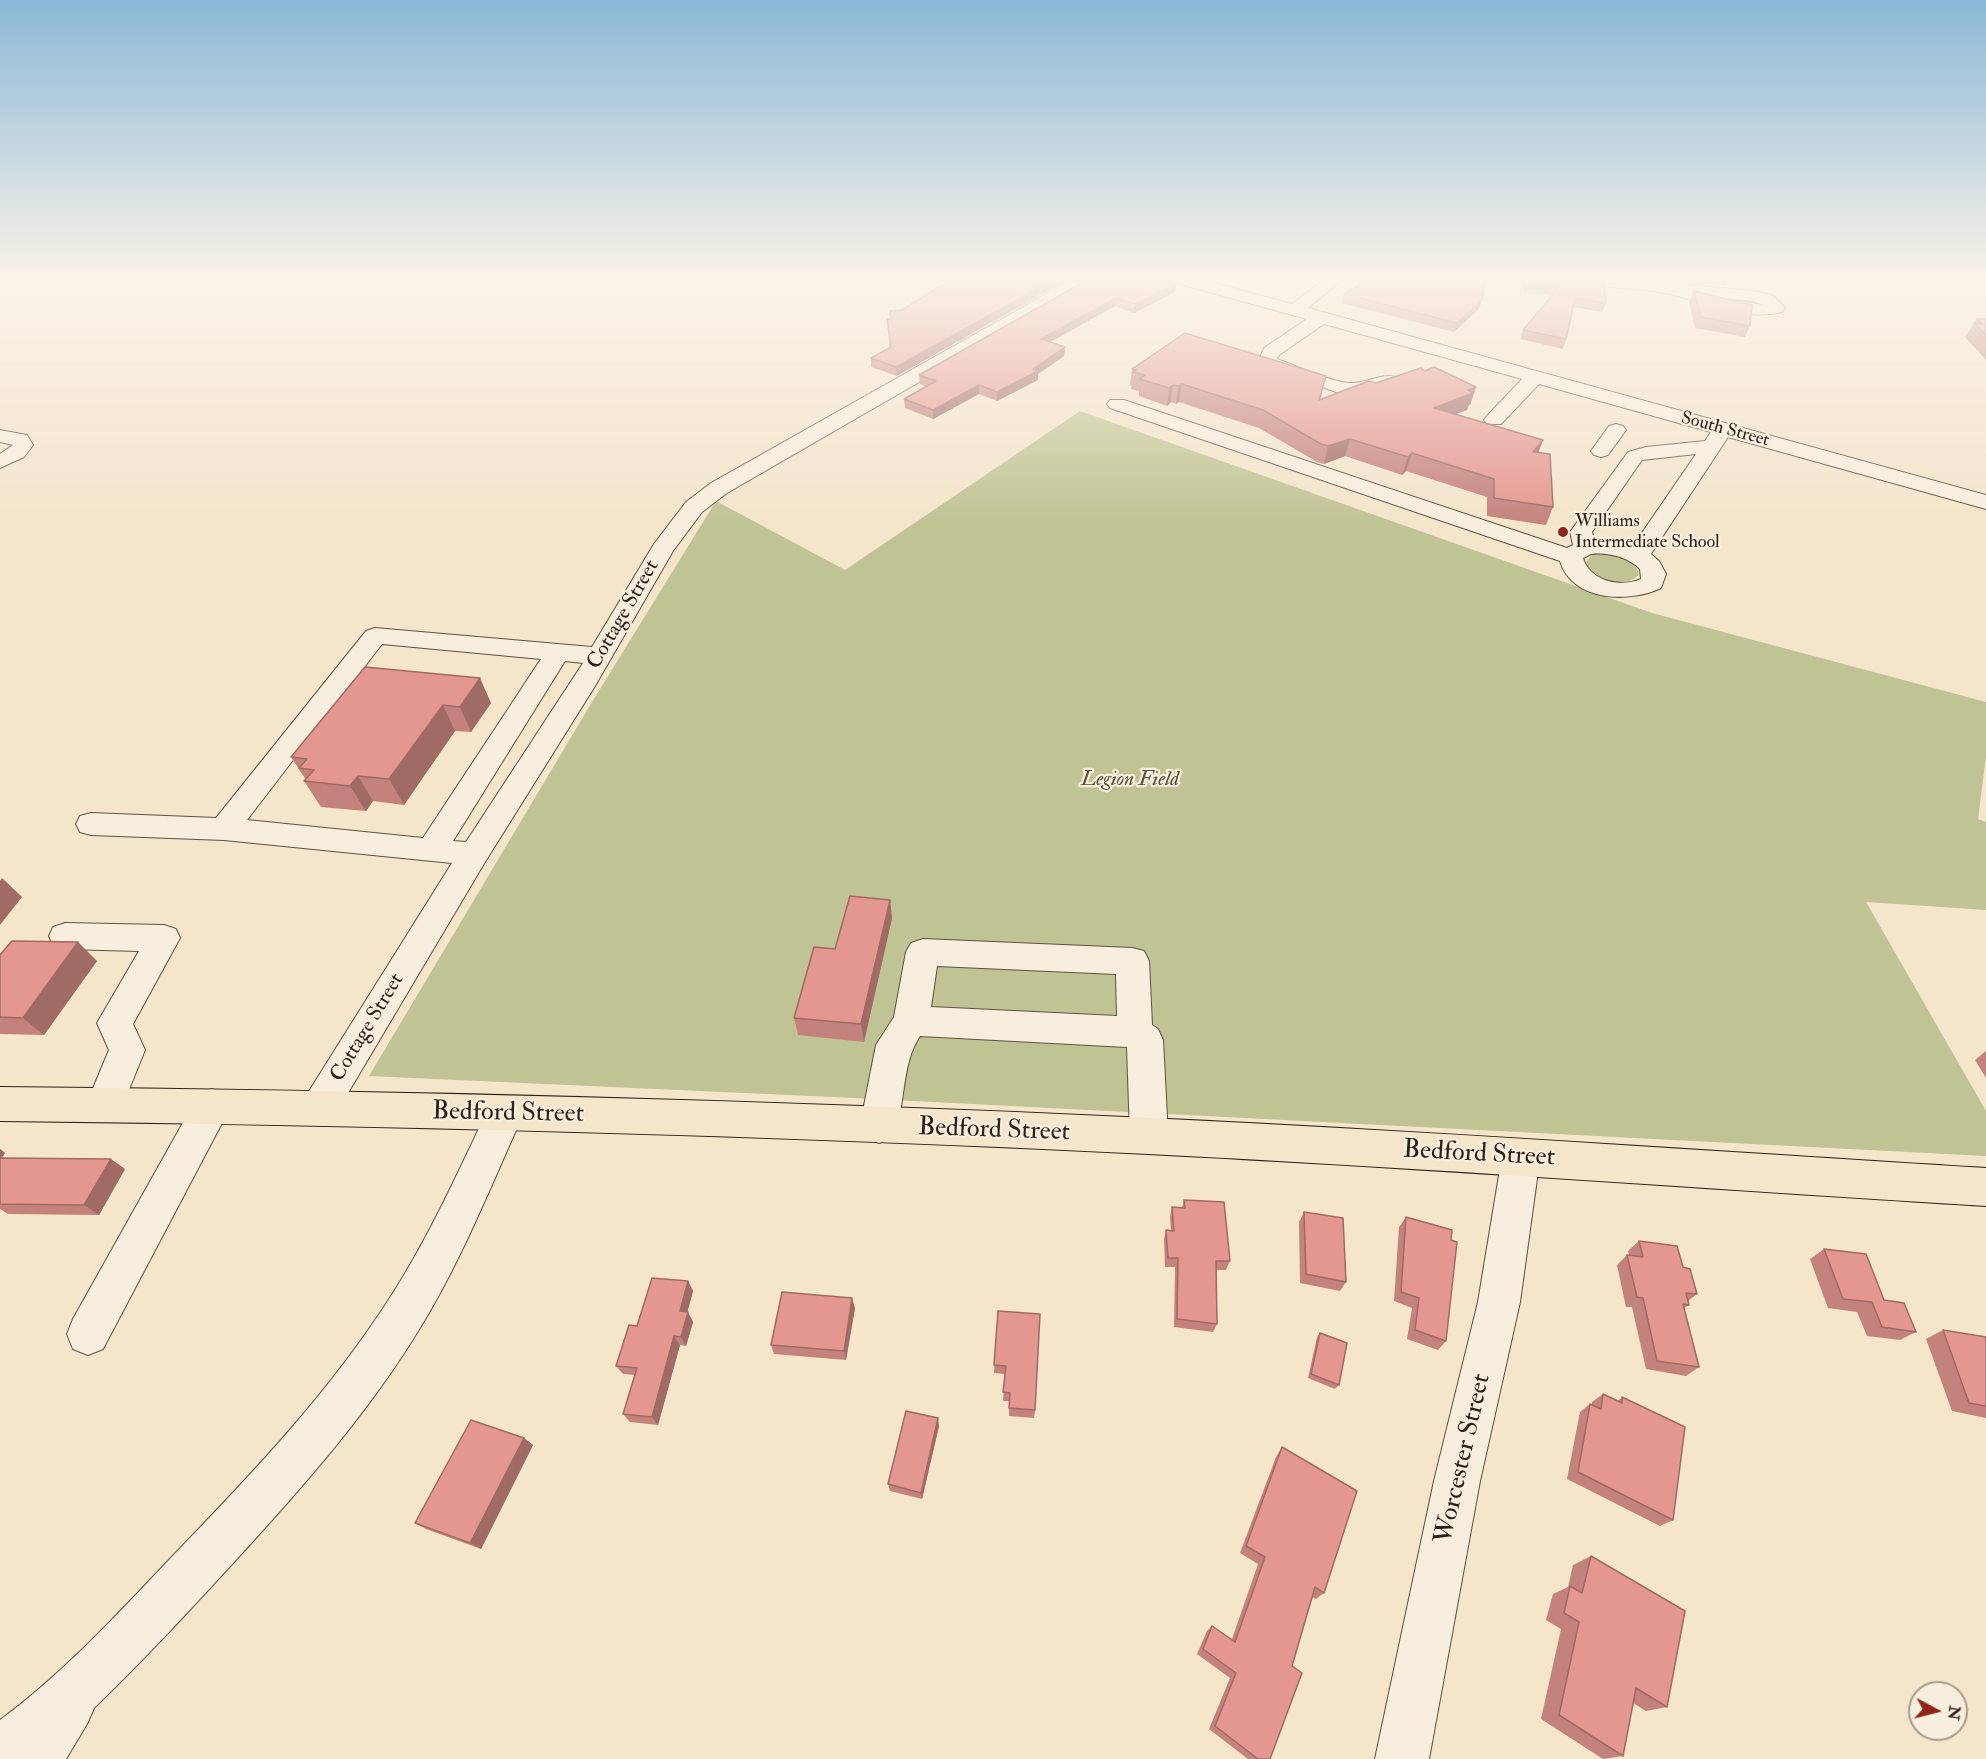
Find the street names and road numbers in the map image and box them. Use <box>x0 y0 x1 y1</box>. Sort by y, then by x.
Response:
street label: South Street <box>1679 408 1771 452</box>
street label: Cottage Street <box>583 556 665 674</box>
street label: Cottage Street <box>326 969 410 1087</box>
street label: Bedford Street <box>432 1097 584 1131</box>
street label: Bedford Street <box>918 1113 1070 1149</box>
street label: Bedford Street <box>1402 1135 1556 1175</box>
street label: Worcester Street <box>1429 1371 1499 1547</box>

